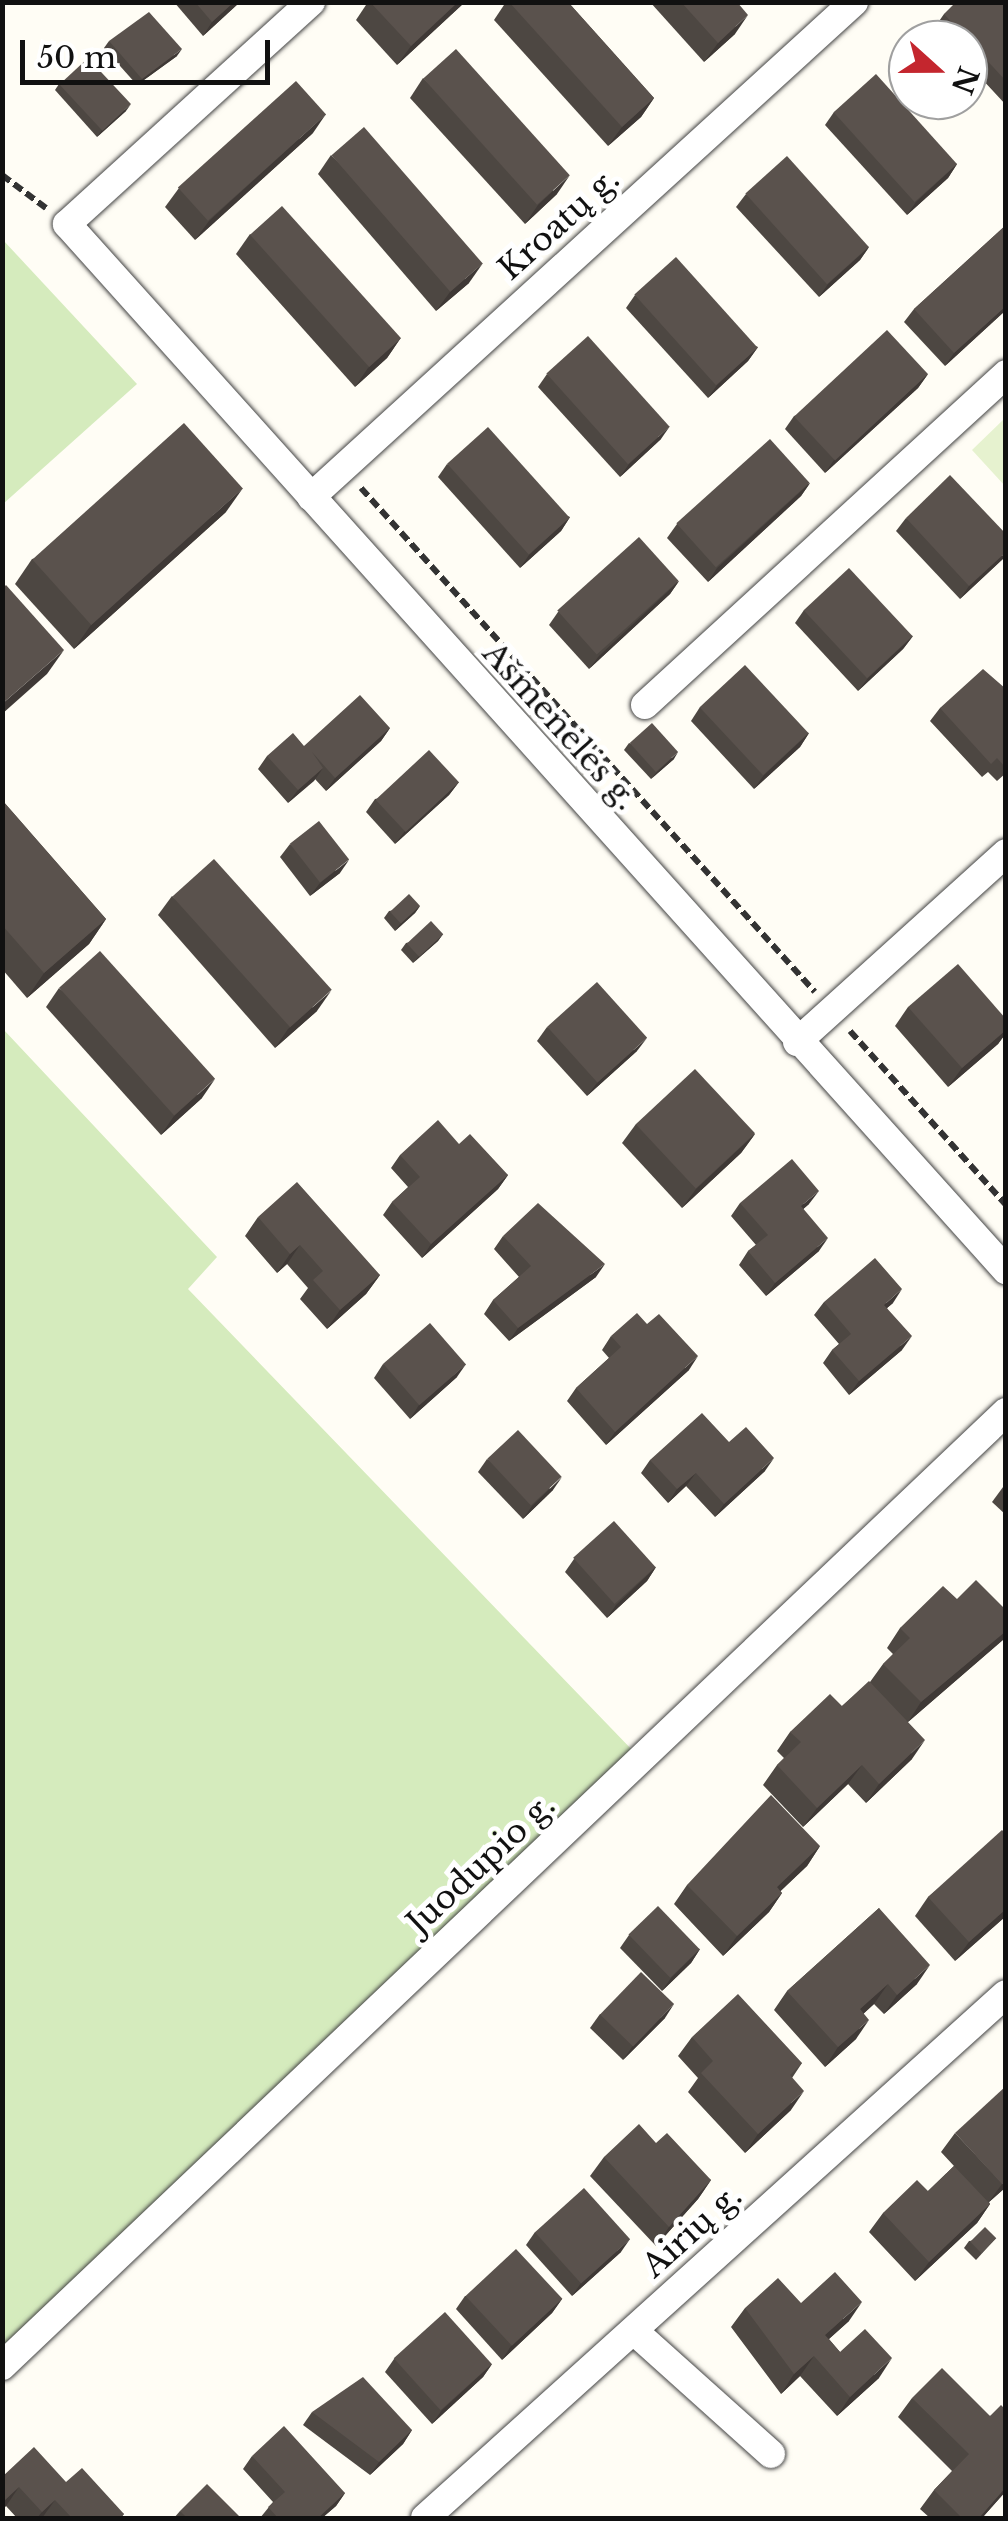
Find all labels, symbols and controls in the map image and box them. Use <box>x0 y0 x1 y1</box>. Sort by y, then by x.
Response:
scale bar <box>25 20 275 82</box>
north arrow <box>888 20 988 120</box>
text: 50 m <box>37 39 116 76</box>
text: N <box>944 62 986 99</box>
street label: Kroatų g. <box>491 160 627 288</box>
street label: Ašmenėlės g. <box>475 634 645 818</box>
street label: Juodupio g. <box>399 1786 563 1942</box>
street label: Airių g. <box>635 2177 749 2285</box>

